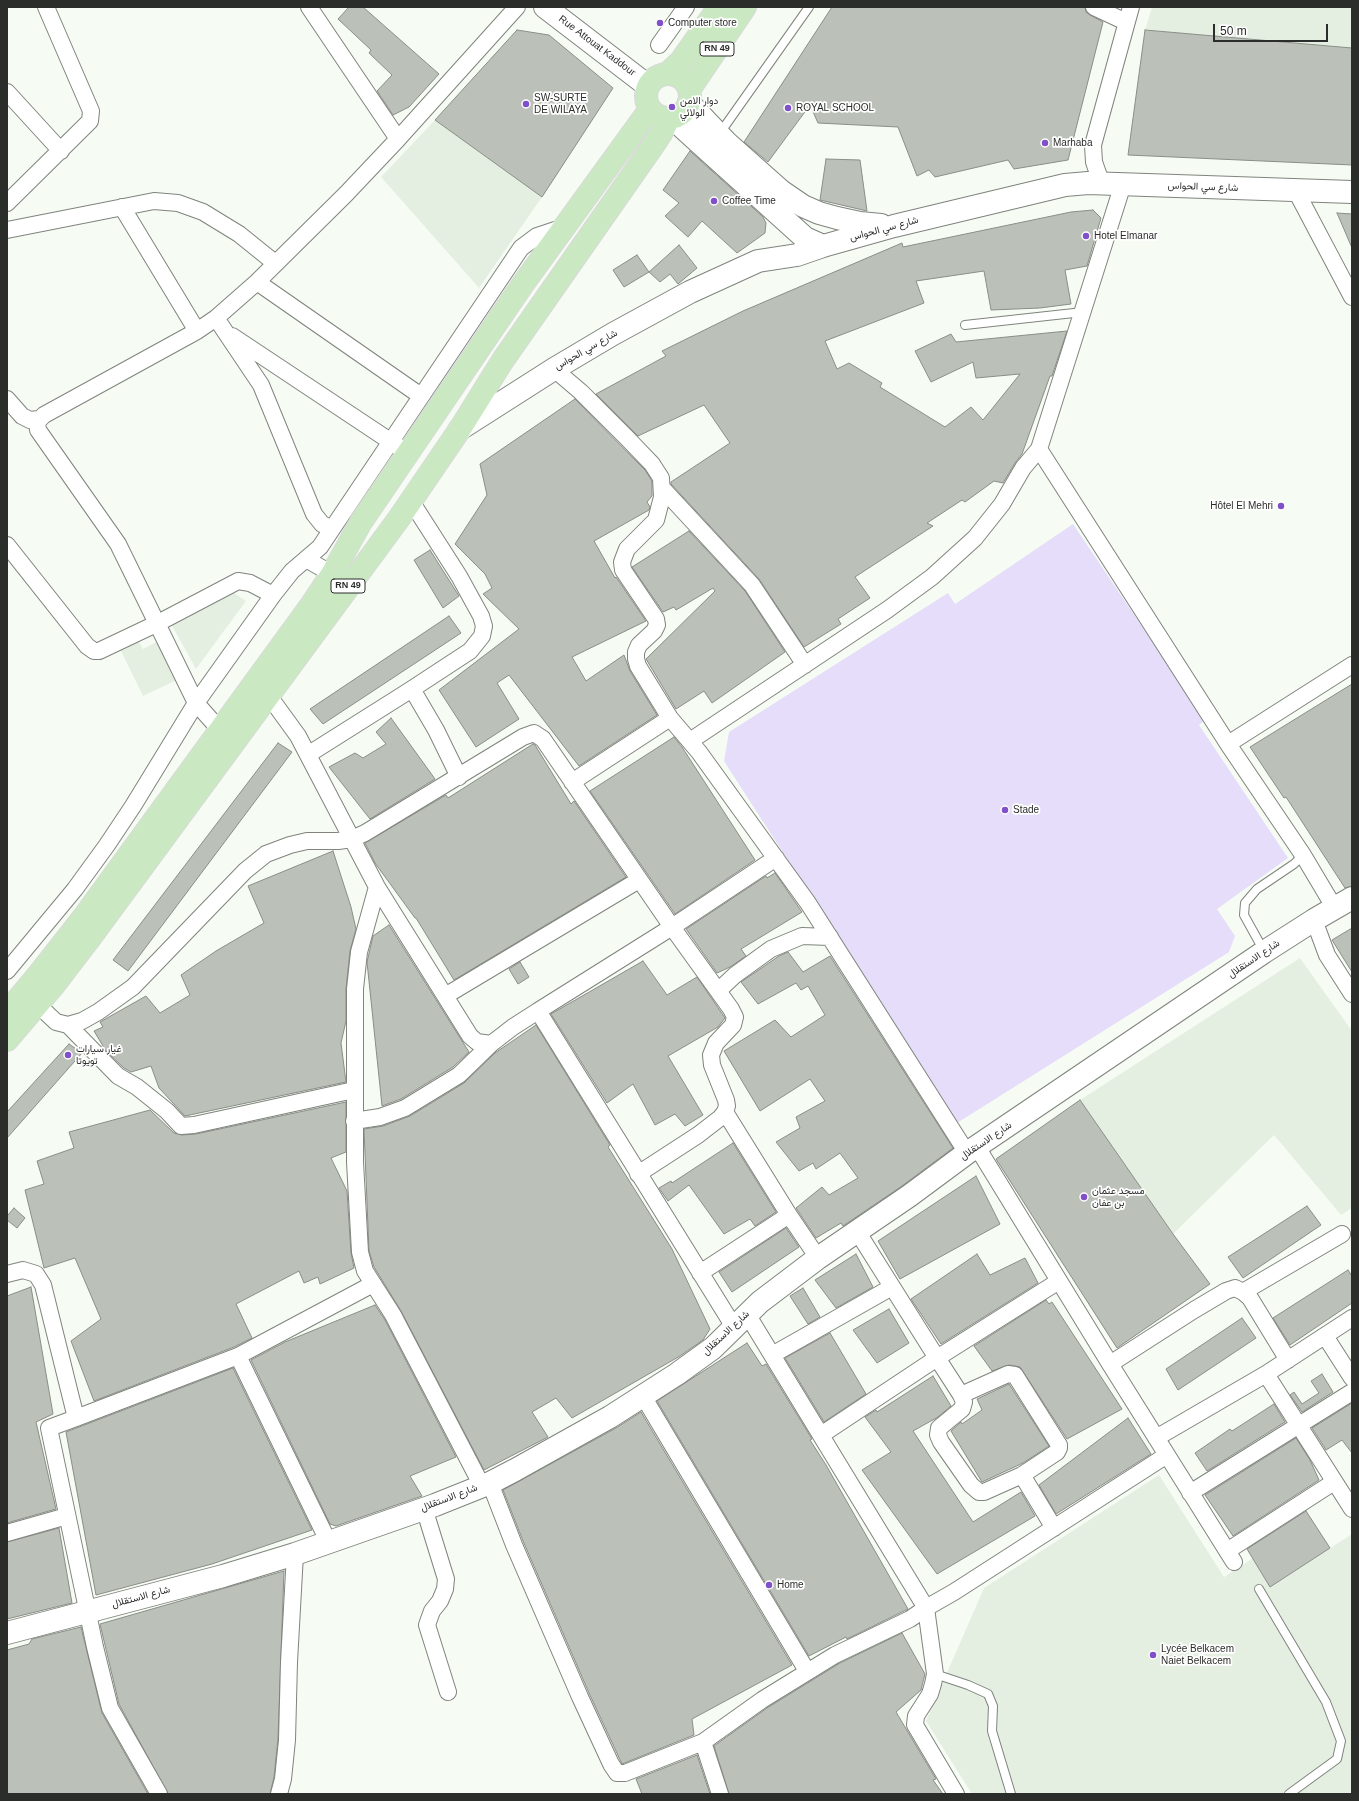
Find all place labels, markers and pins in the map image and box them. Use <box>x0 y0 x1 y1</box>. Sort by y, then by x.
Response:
place label: Computer store <box>668 17 737 29</box>
marker: Computer store <box>655 18 665 28</box>
place label: SW-SURTE DE WILAYA <box>534 92 587 116</box>
place label: دوار الامن الولائي <box>680 95 718 118</box>
marker: SW-SURTE DE WILAYA <box>521 99 531 109</box>
marker: دوار الامن الولائي <box>667 102 677 112</box>
place label: ROYAL SCHOOL <box>796 102 874 114</box>
marker: ROYAL SCHOOL <box>783 103 793 113</box>
place label: Marhaba <box>1053 137 1092 149</box>
marker: Marhaba <box>1040 138 1050 148</box>
place label: Coffee Time <box>722 195 776 207</box>
marker: Coffee Time <box>709 196 719 206</box>
place label: Hotel Elmanar <box>1094 230 1157 242</box>
marker: Hotel Elmanar <box>1081 231 1091 241</box>
place label: Hôtel El Mehri <box>1210 500 1273 512</box>
marker: Hôtel El Mehri <box>1276 501 1286 511</box>
place label: Stade <box>1013 804 1039 816</box>
marker: Stade <box>1000 805 1010 815</box>
place label: غيار سيارات تويوتا <box>76 1043 122 1066</box>
marker: غيار سيارات تويوتا <box>63 1050 73 1060</box>
place label: مسجد عثمان بن عفان <box>1092 1185 1145 1208</box>
marker: مسجد عثمان بن عفان <box>1079 1192 1089 1202</box>
place label: Home <box>777 1579 804 1591</box>
marker: Home <box>764 1580 774 1590</box>
place label: Lycée Belkacem Naiet Belkacem <box>1161 1643 1234 1666</box>
marker: Lycée Belkacem Naiet Belkacem <box>1148 1650 1158 1660</box>

